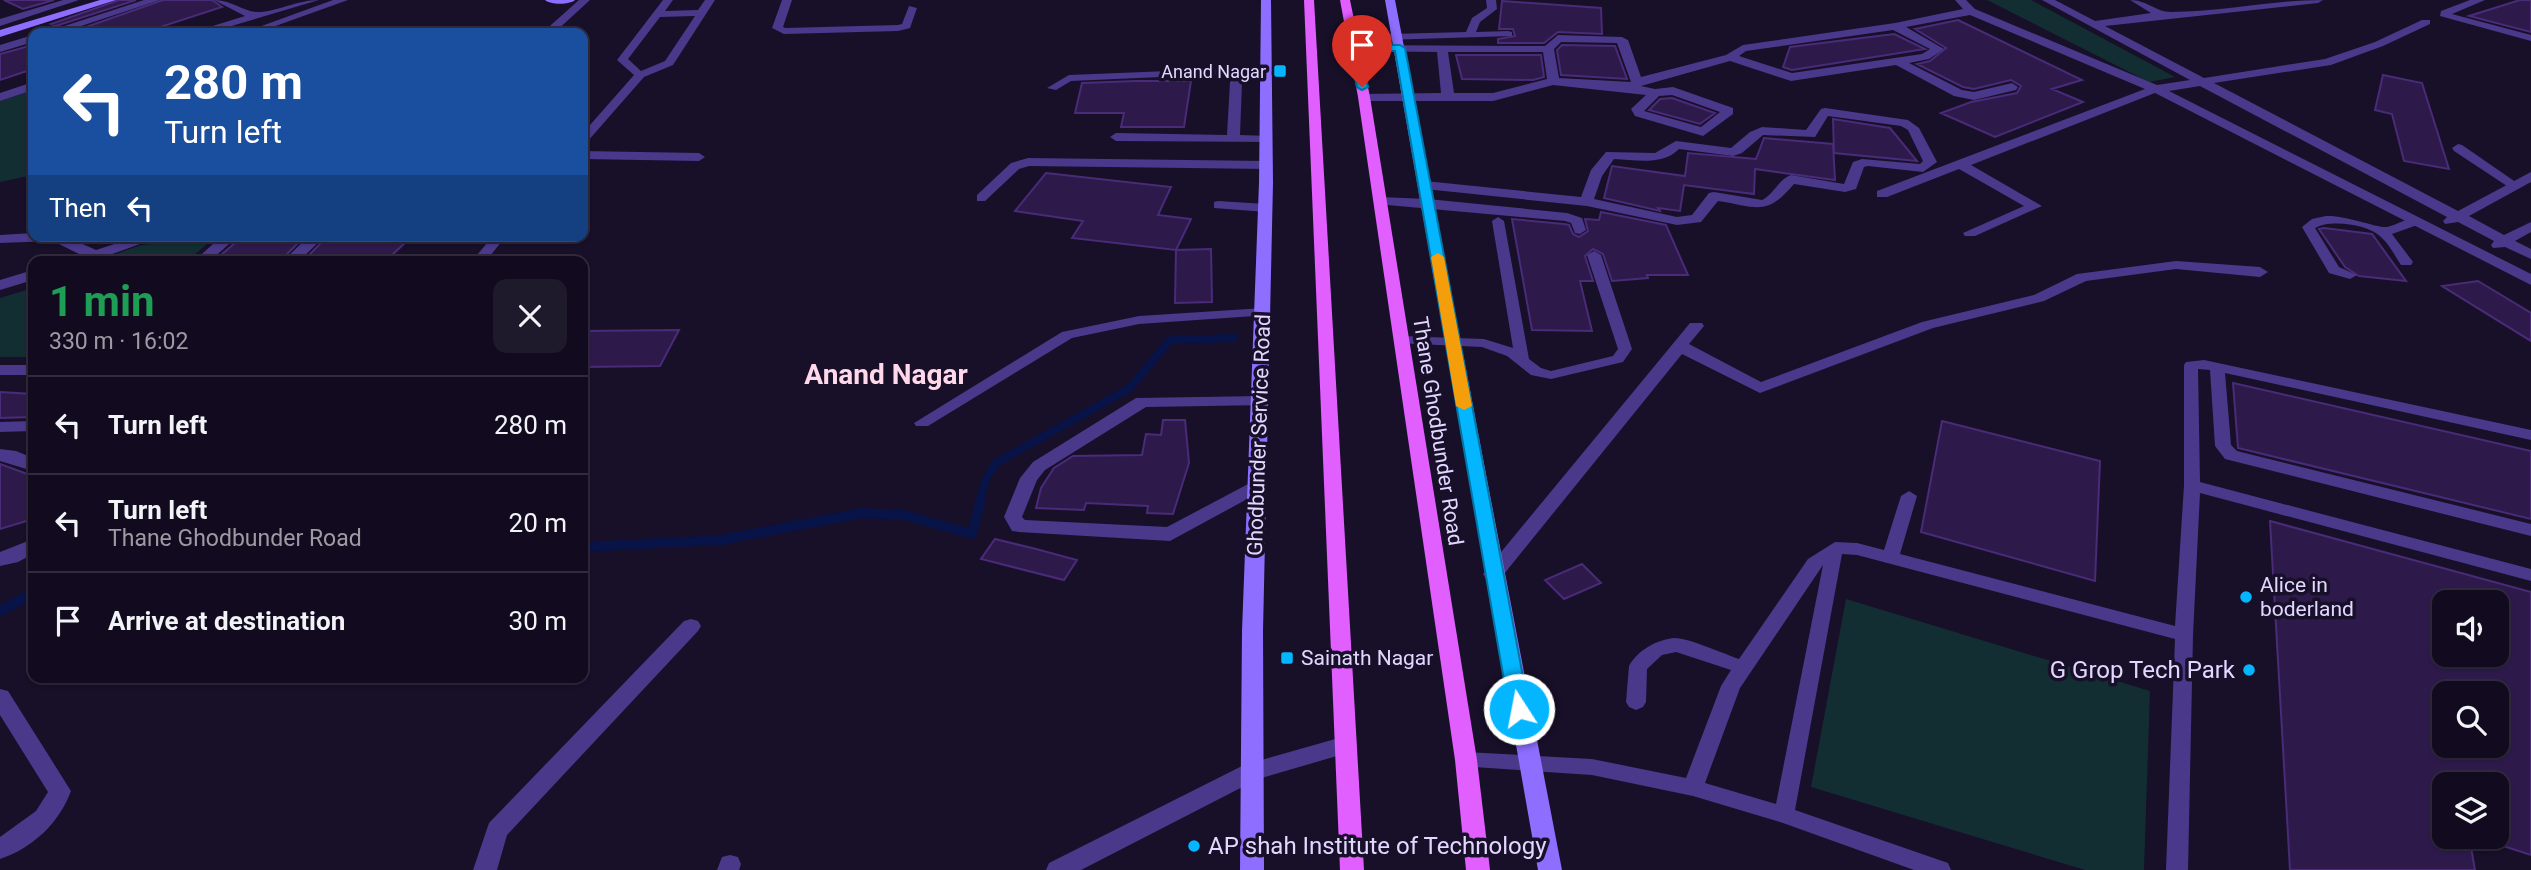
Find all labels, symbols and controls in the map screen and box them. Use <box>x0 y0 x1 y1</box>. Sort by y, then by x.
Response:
pin <box>1332 15 1392 87</box>
icon: arrive <box>1343 26 1381 64</box>
text: 280 m <box>164 54 303 111</box>
icon: left <box>49 56 140 147</box>
place label: Anand Nagar <box>1161 61 1266 82</box>
marker: Anand Nagar <box>1272 63 1288 79</box>
text: Turn left <box>164 113 282 151</box>
icon: left <box>121 189 159 227</box>
text: Then <box>49 193 107 223</box>
text: 1 min <box>49 277 155 326</box>
button: close <box>493 279 567 353</box>
street label: Ghodbunder Service Road <box>1243 314 1275 556</box>
street label: Thane Ghodbunder Road <box>1408 315 1468 547</box>
text: 330 m · 16:02 <box>49 328 188 355</box>
district label: Anand Nagar <box>804 358 968 391</box>
icon: left <box>49 406 87 444</box>
text: Turn left <box>108 410 207 440</box>
text: 280 m <box>494 410 567 440</box>
text: Turn left <box>108 495 207 525</box>
icon: left <box>49 504 87 542</box>
text: 20 m <box>509 508 567 538</box>
text: Thane Ghodbunder Road <box>108 525 362 552</box>
place label: Alice in boderland <box>2260 573 2354 621</box>
marker: Alice in boderland <box>2238 589 2254 605</box>
map controls <box>2432 590 2509 849</box>
button: sound <box>2432 590 2509 667</box>
icon: arrive <box>49 602 87 640</box>
text: Arrive at destination <box>108 606 345 636</box>
text: 30 m <box>509 606 567 636</box>
place label: Sainath Nagar <box>1301 646 1433 670</box>
marker: Sainath Nagar <box>1279 650 1295 666</box>
place label: G Grop Tech Park <box>2050 656 2236 684</box>
marker: G Grop Tech Park <box>2241 662 2257 678</box>
position arrow <box>1482 672 1556 746</box>
button: search <box>2432 681 2509 758</box>
button: layers <box>2432 772 2509 849</box>
place label: AP shah Institute of Technology <box>1208 832 1547 860</box>
marker: AP shah Institute of Technology <box>1186 838 1202 854</box>

